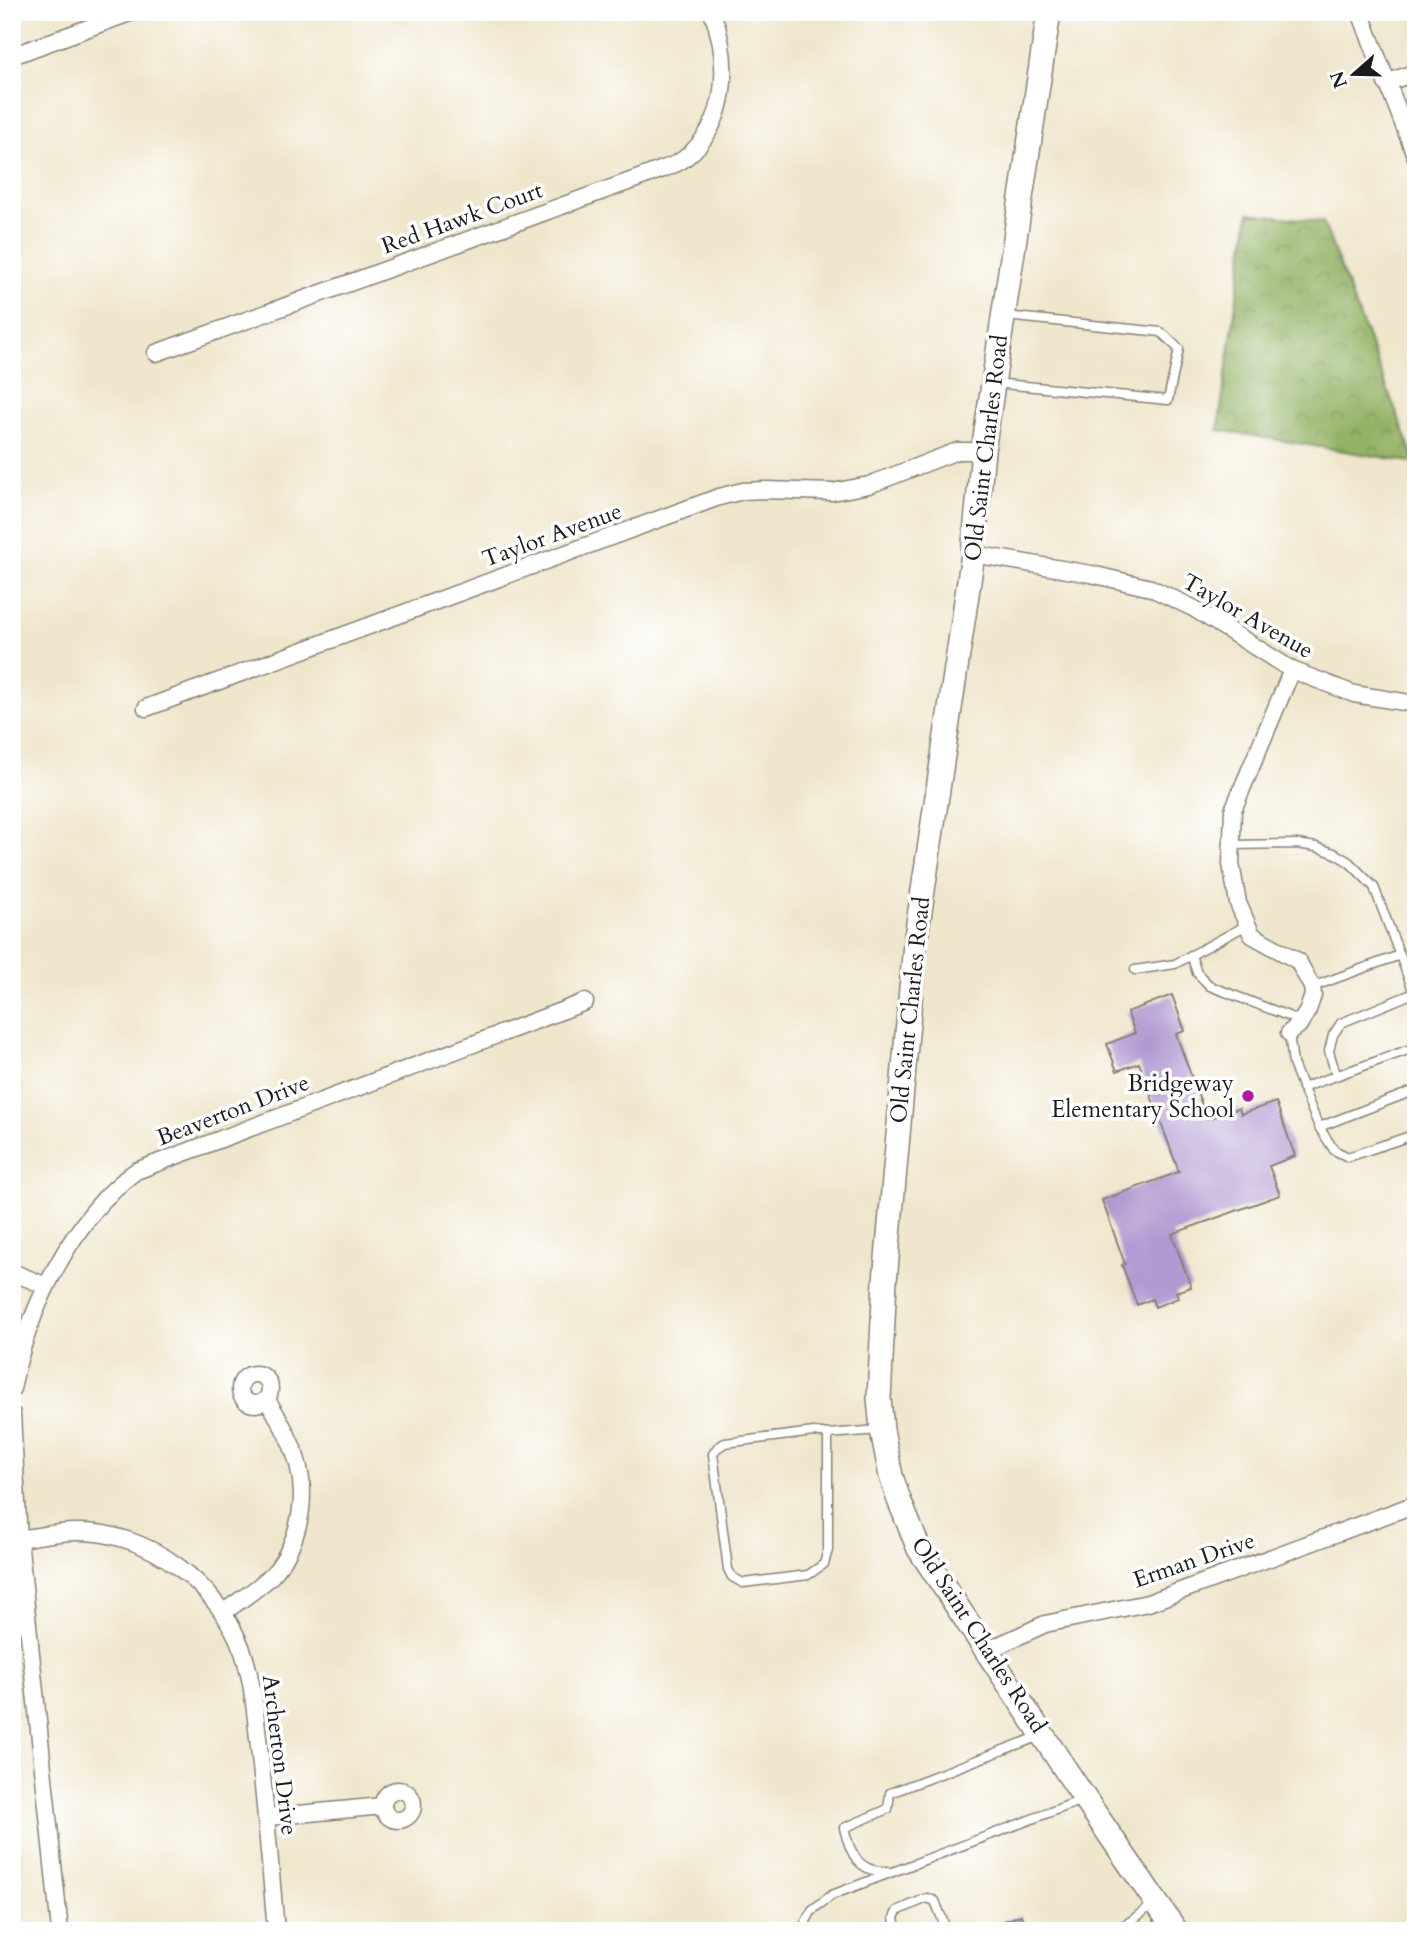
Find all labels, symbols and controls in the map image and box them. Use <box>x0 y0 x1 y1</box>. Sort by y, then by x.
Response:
north arrow <box>1320 38 1390 108</box>
text: N <box>1324 67 1354 92</box>
street label: Red Hawk Court <box>377 175 547 261</box>
street label: Old Saint Charles Road <box>957 332 1015 563</box>
street label: Taylor Avenue <box>478 495 626 575</box>
street label: Taylor Avenue <box>1177 566 1319 666</box>
street label: Old Saint Charles Road <box>883 894 937 1125</box>
street label: Beaverton Drive <box>152 1067 314 1153</box>
place label: Bridgeway Elementary School <box>1051 1068 1234 1125</box>
marker: Bridgeway Elementary School <box>1240 1088 1256 1104</box>
street label: Erman Drive <box>1129 1525 1259 1595</box>
street label: Old Saint Charles Road <box>904 1531 1054 1740</box>
street label: Archerton Drive <box>255 1673 305 1837</box>

